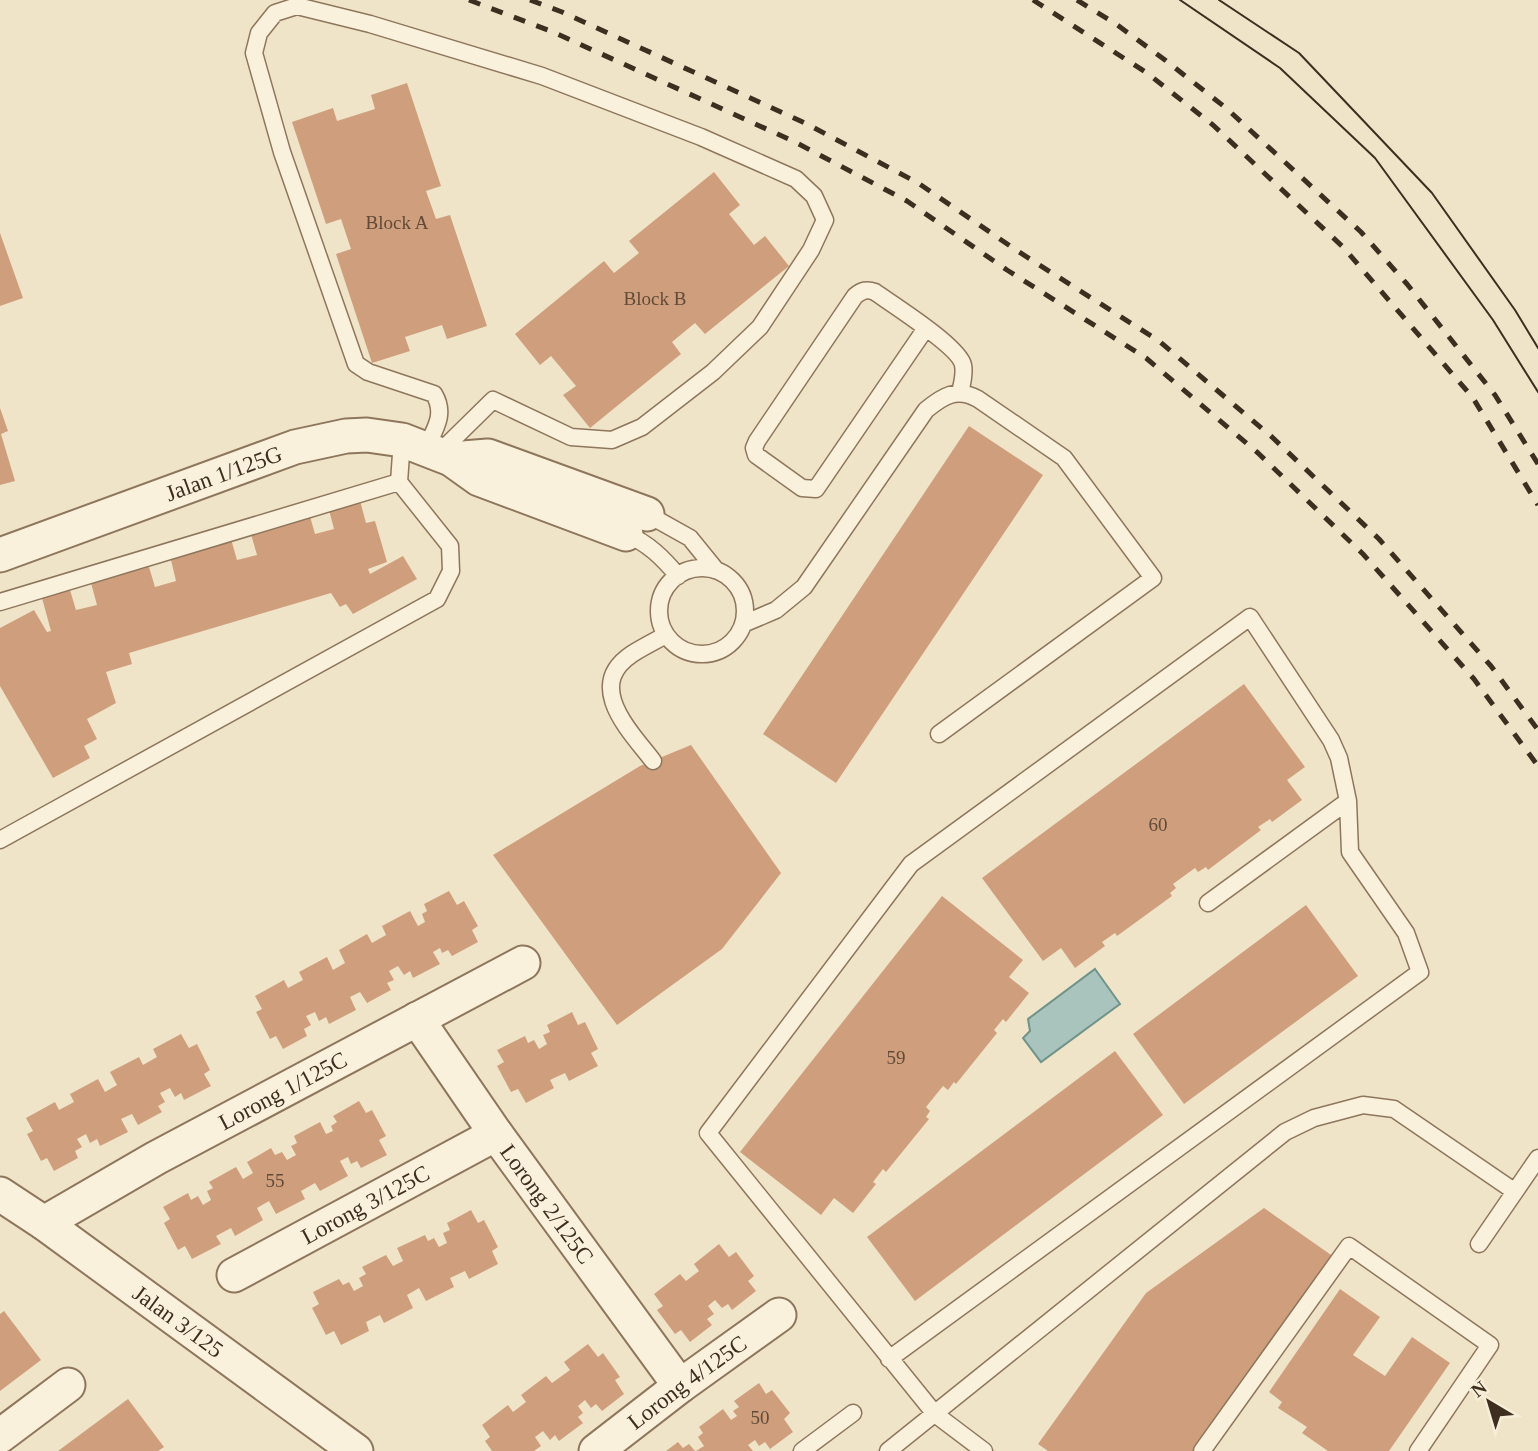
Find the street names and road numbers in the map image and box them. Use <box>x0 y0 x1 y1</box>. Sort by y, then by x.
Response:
street label: Jalan 1/125G <box>162 440 285 506</box>
street label: Lorong 1/125C <box>215 1046 351 1135</box>
street label: Lorong 2/125C <box>495 1139 599 1268</box>
street label: Lorong 3/125C <box>297 1160 433 1249</box>
street label: Jalan 3/125 <box>128 1280 228 1362</box>
street label: Lorong 4/125C <box>623 1330 751 1434</box>

